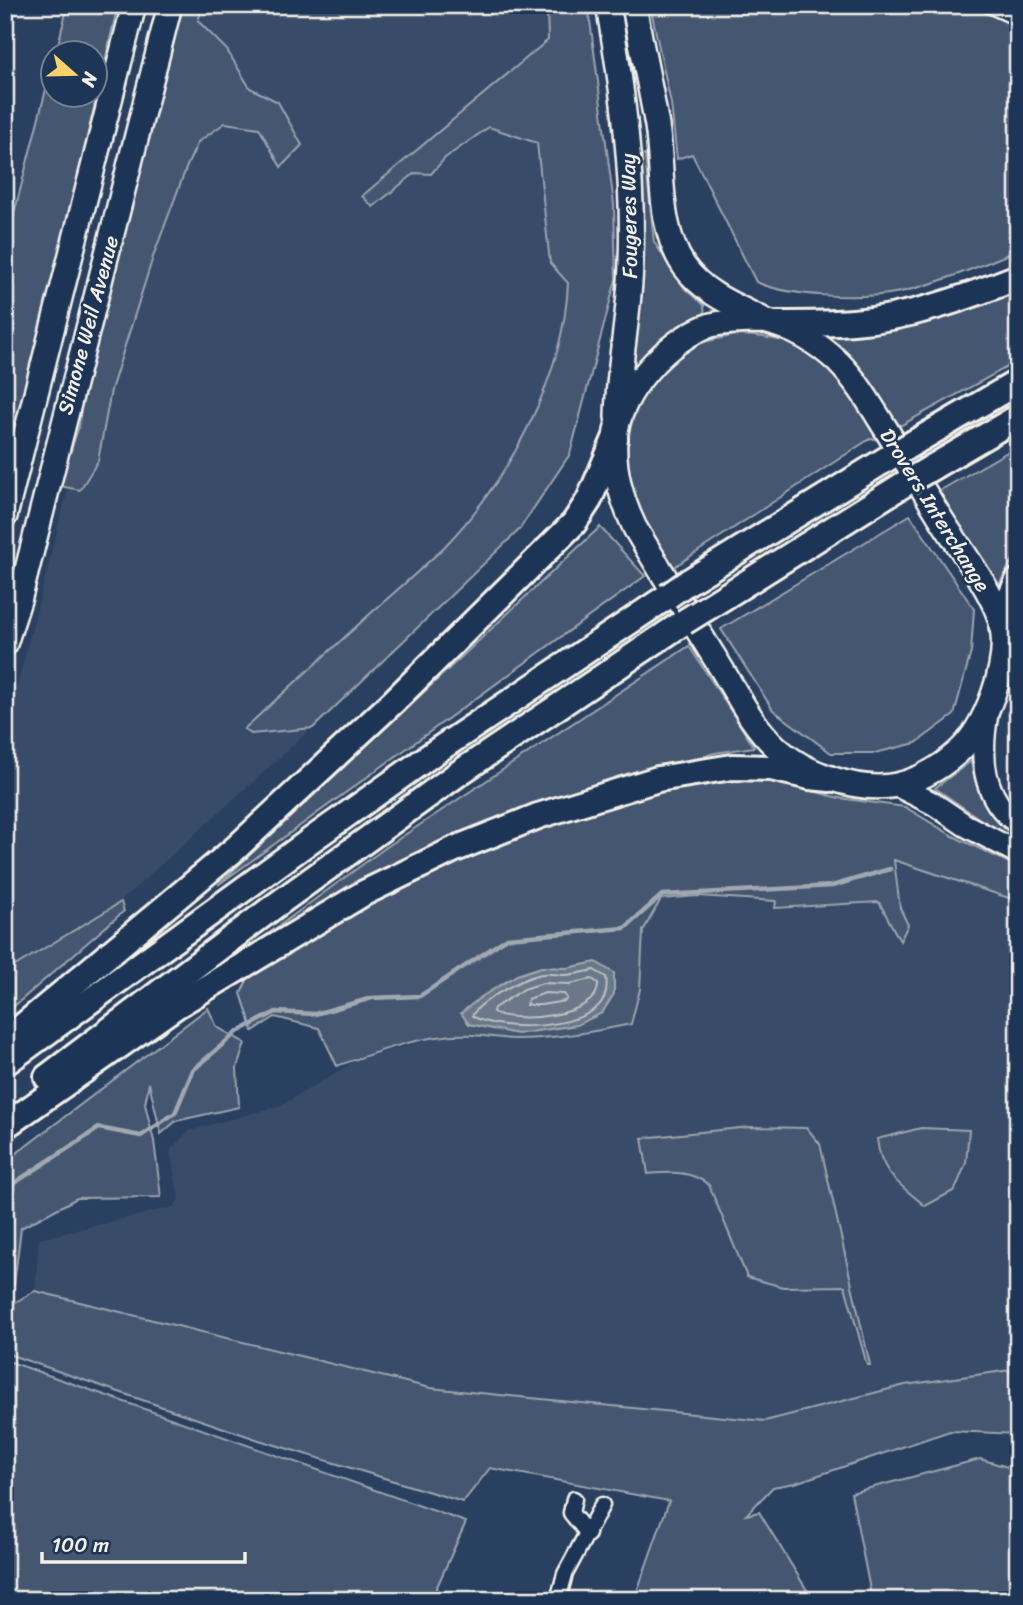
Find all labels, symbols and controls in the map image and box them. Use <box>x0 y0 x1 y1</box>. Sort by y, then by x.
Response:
north arrow <box>38 38 108 108</box>
text: N <box>71 67 108 92</box>
street label: Fougeres Way <box>609 153 649 279</box>
street label: Simone Weil Avenue <box>46 231 130 419</box>
street label: Drovers Interchange <box>869 420 1001 600</box>
scale bar <box>42 1521 245 1565</box>
text: 100 m <box>52 1526 109 1564</box>

